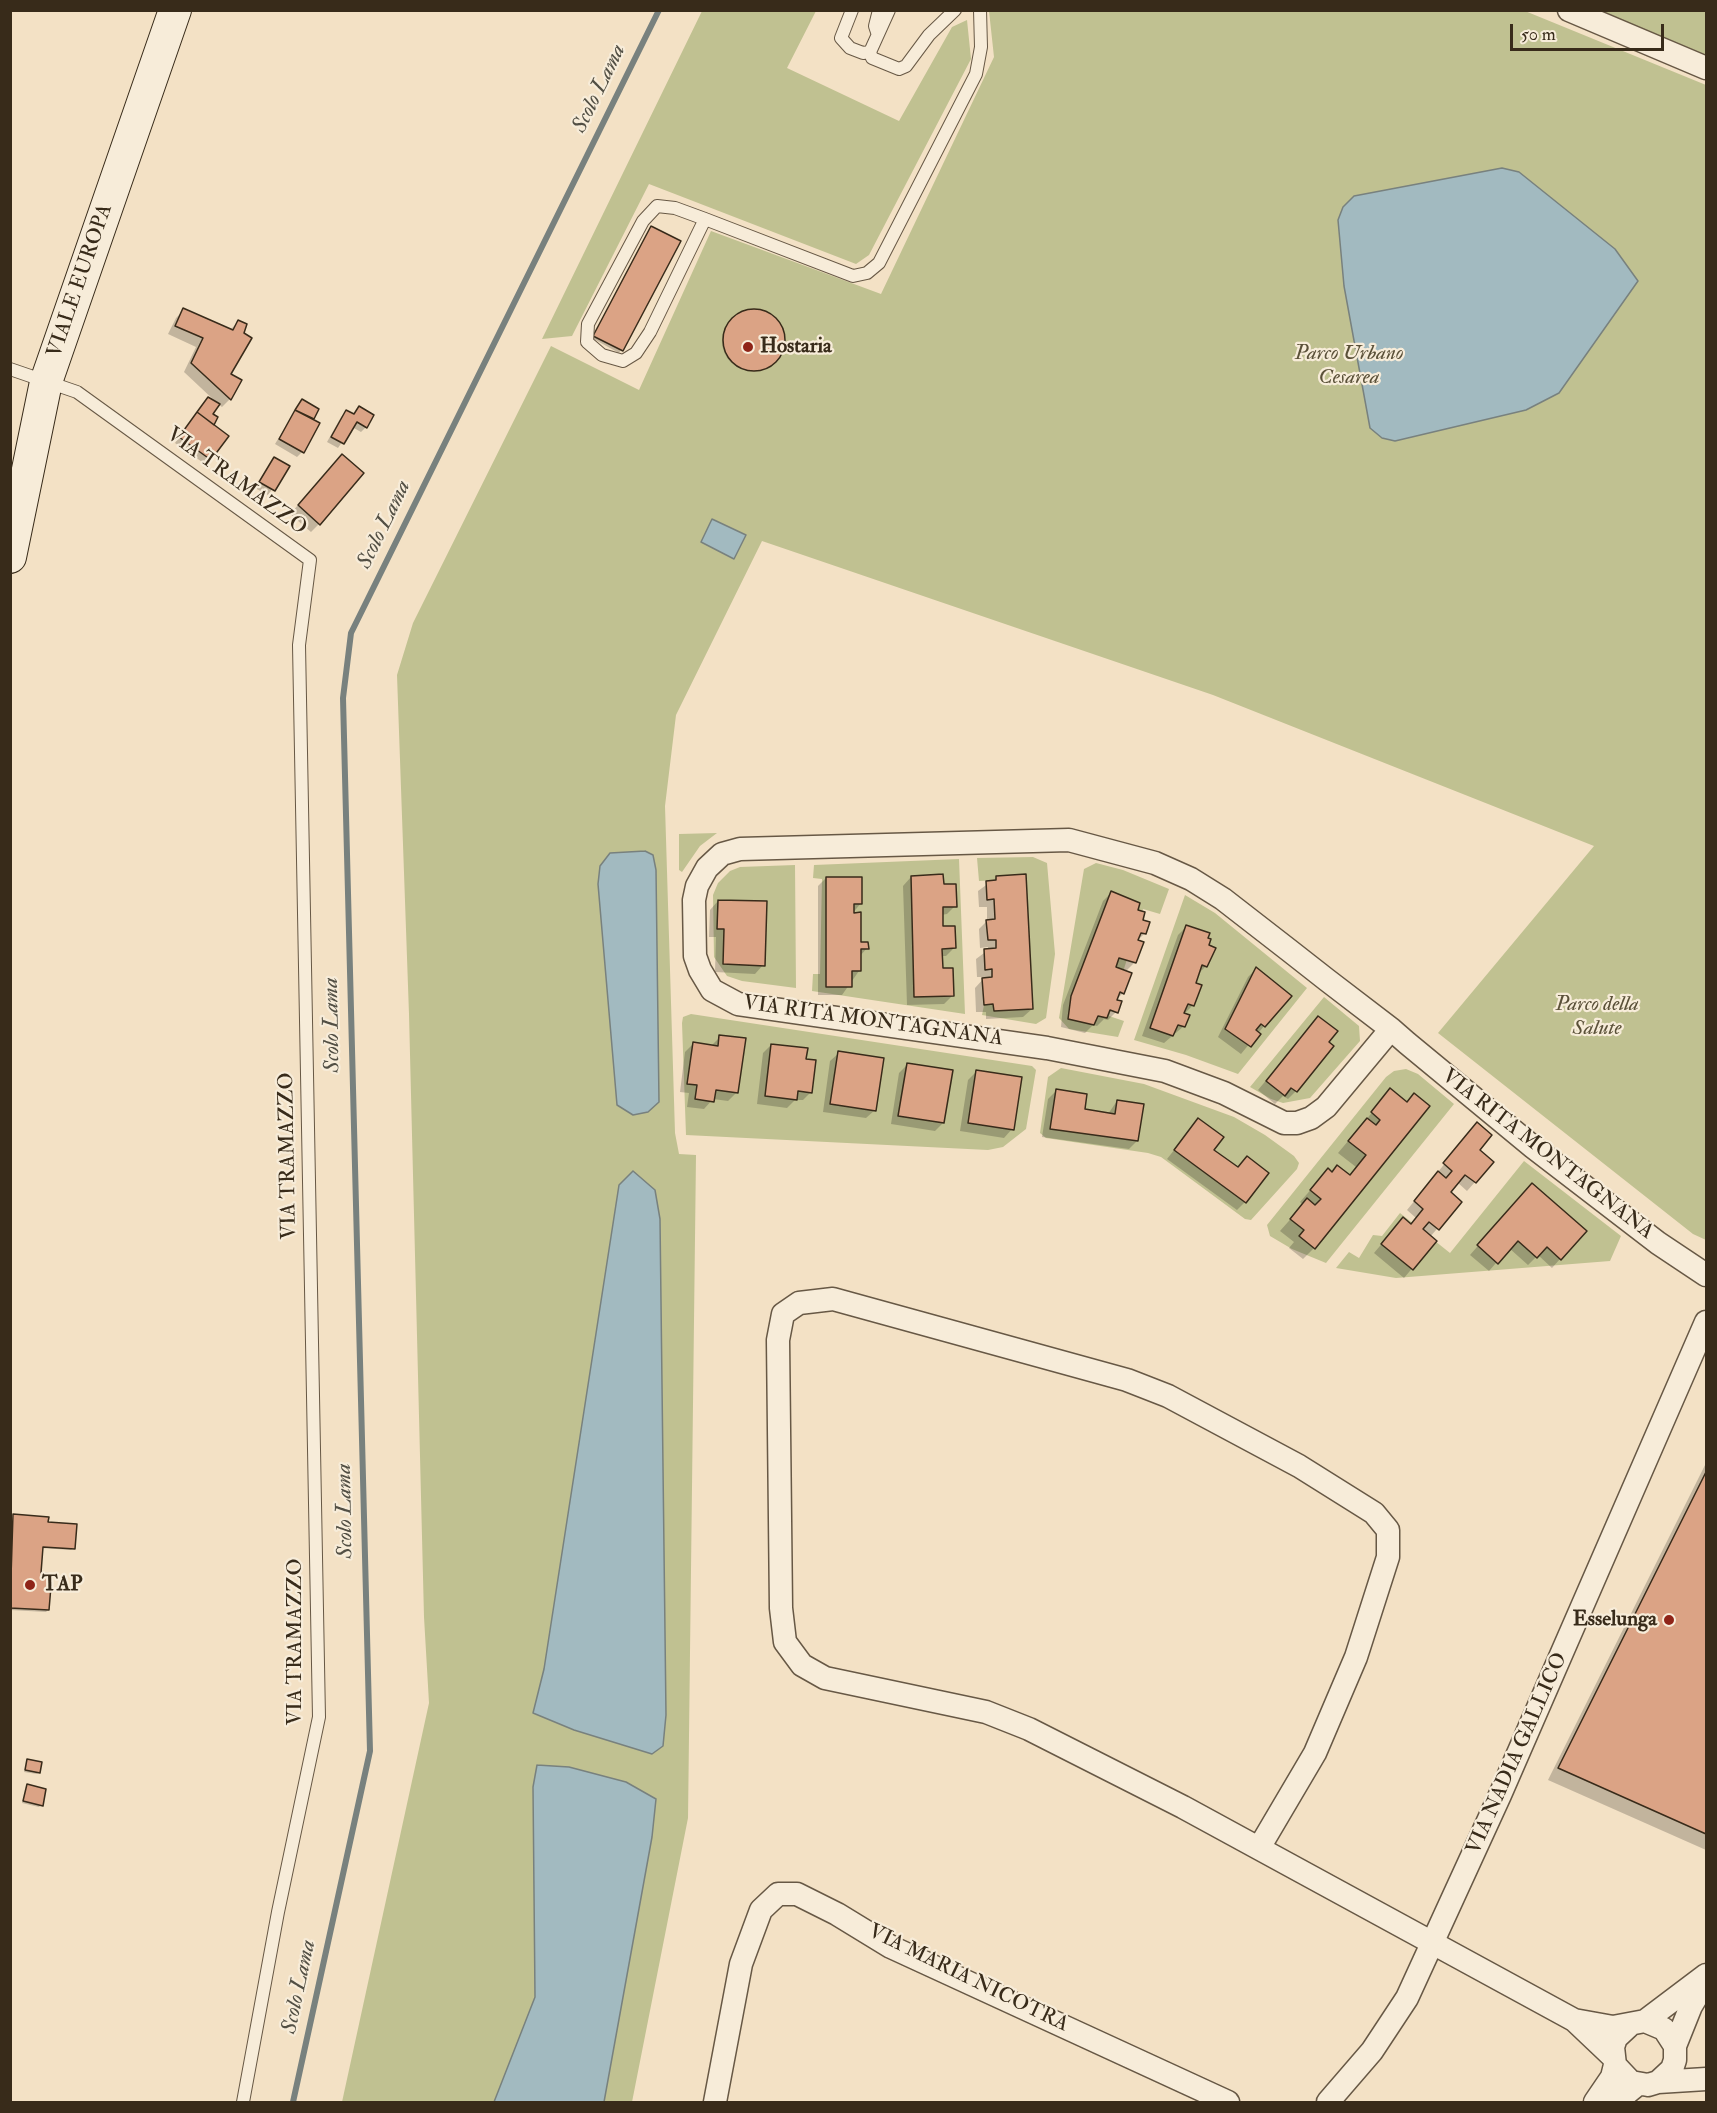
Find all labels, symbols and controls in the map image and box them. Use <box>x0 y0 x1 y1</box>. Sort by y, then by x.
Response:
scale bar <box>1513 12 1668 50</box>
text: 50 m <box>1521 23 1556 46</box>
water label: Scolo Lama <box>567 40 633 138</box>
street label: VIALE EUROPA <box>43 201 119 361</box>
place label: Hostaria <box>760 334 832 360</box>
marker: Hostaria <box>741 340 755 354</box>
park label: Parco Urbano Cesarea <box>1295 341 1403 391</box>
street label: VIA TRAMAZZO <box>161 423 311 541</box>
water label: Scolo Lama <box>352 476 418 574</box>
water label: Scolo Lama <box>319 977 347 1073</box>
street label: VIA RITA MONTAGNANA <box>741 991 1005 1053</box>
park label: Parco della Salute <box>1555 992 1639 1042</box>
street label: VIA RITA MONTAGNANA <box>1436 1064 1658 1246</box>
street label: VIA TRAMAZZO <box>275 1072 303 1240</box>
water label: Scolo Lama <box>332 1463 360 1559</box>
street label: VIA TRAMAZZO <box>283 1558 309 1726</box>
place label: TAP <box>42 1572 83 1598</box>
marker: TAP <box>23 1578 37 1592</box>
place label: Esselunga <box>1573 1607 1657 1633</box>
marker: Esselunga <box>1662 1613 1676 1627</box>
street label: VIA NADIA GALLICO <box>1462 1649 1574 1859</box>
street label: VIA MARIA NICOTRA <box>864 1920 1072 2038</box>
water label: Scolo Lama <box>277 1938 323 2036</box>

